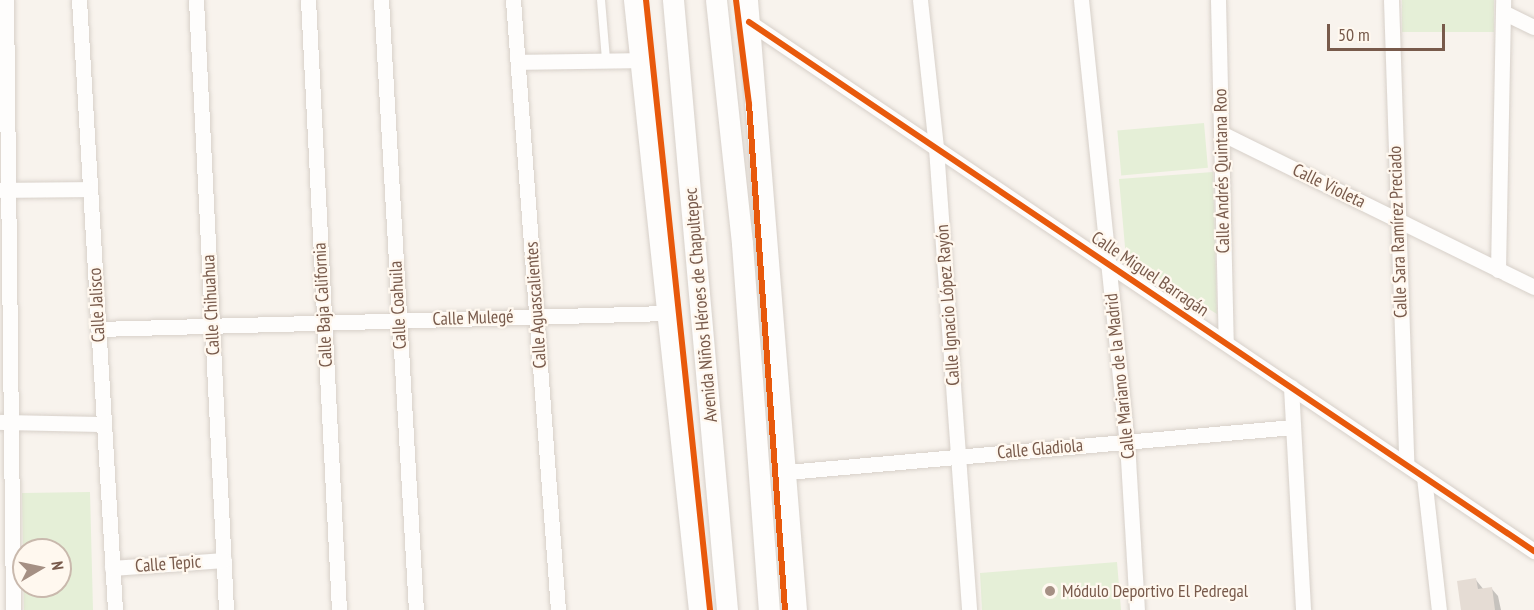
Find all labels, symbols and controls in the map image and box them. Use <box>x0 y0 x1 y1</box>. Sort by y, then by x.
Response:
scale bar <box>1330 12 1448 50</box>
text: 50 m <box>1338 23 1370 46</box>
street label: Calle Andrés Quintana Roo <box>1210 88 1234 254</box>
street label: Calle Sara Ramírez Preciado <box>1384 145 1412 319</box>
street label: Calle Violeta <box>1289 159 1369 213</box>
street label: Avenida Niños Héroes de Chapultepec <box>680 187 722 423</box>
street label: Calle Ignacio López Rayón <box>932 223 964 387</box>
street label: Calle Miguel Barragán <box>1087 227 1213 321</box>
street label: Calle Aguascalientes <box>521 241 551 369</box>
street label: Calle Baja California <box>309 242 337 368</box>
street label: Calle Chihuahua <box>198 254 224 356</box>
street label: Calle Coahuila <box>385 260 411 350</box>
street label: Calle Jalisco <box>84 267 110 343</box>
street label: Calle Mariano de la Madrid <box>1101 292 1139 460</box>
street label: Calle Mulegé <box>432 306 514 330</box>
street label: Calle Gladiola <box>996 434 1084 464</box>
north arrow <box>12 538 72 598</box>
street label: Calle Tepic <box>134 551 202 577</box>
text: N <box>47 560 68 571</box>
place label: Módulo Deportivo El Pedregal <box>1062 580 1248 602</box>
marker: Módulo Deportivo El Pedregal <box>1043 584 1057 598</box>

